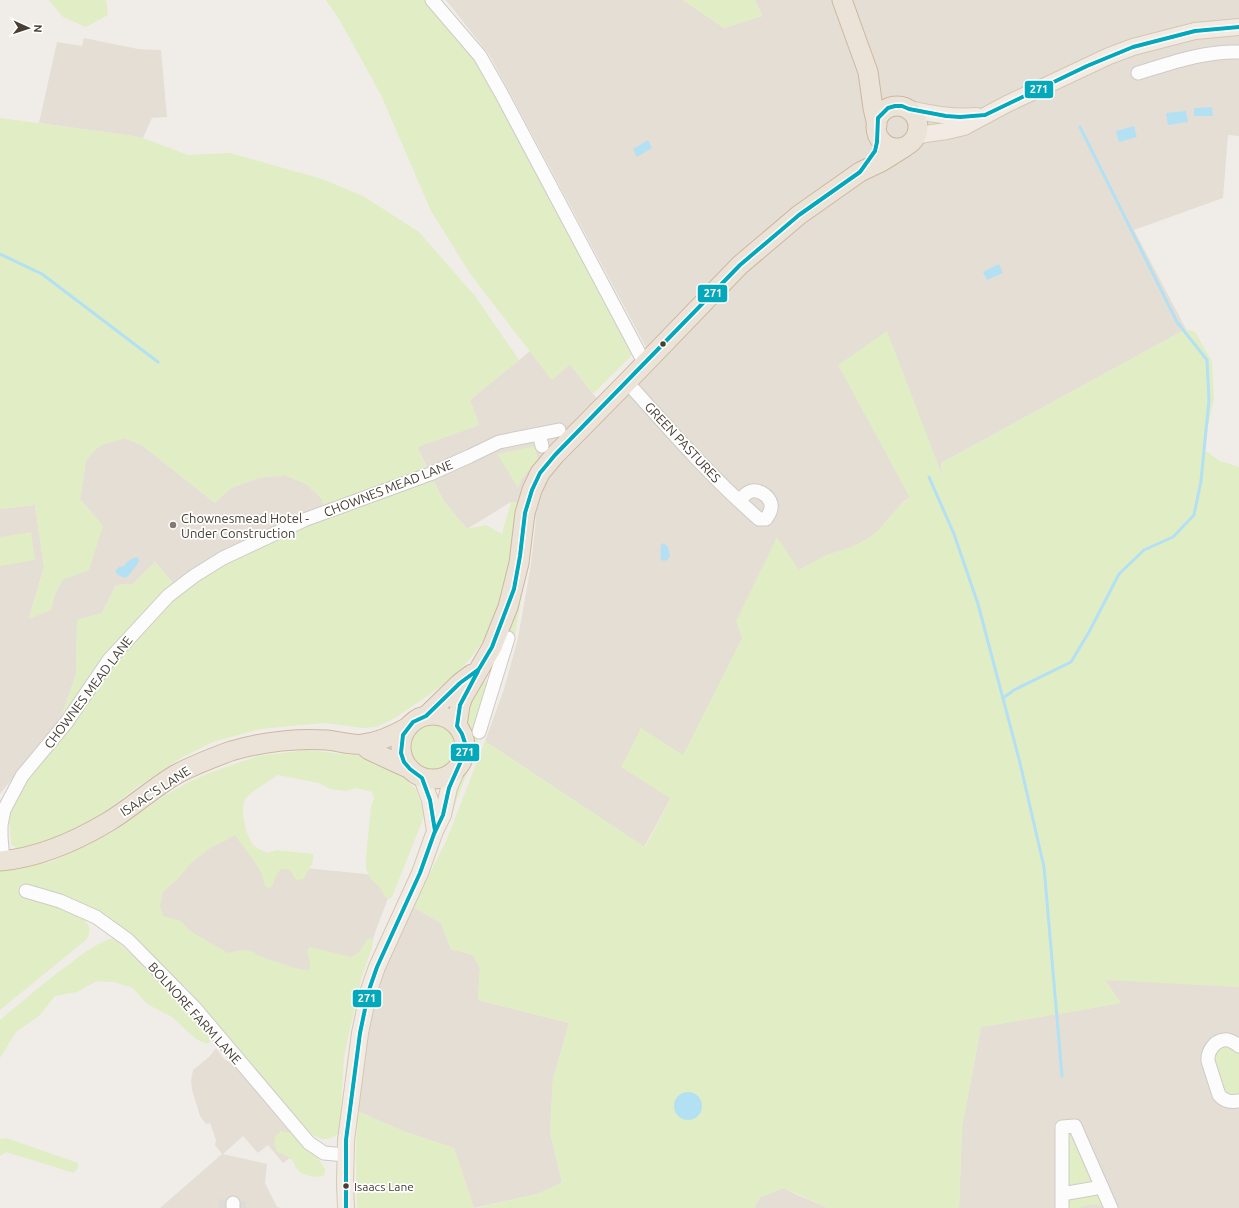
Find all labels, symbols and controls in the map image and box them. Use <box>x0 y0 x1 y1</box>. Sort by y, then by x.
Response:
north arrow <box>8 8 48 48</box>
text: N <box>32 24 44 33</box>
line badge: 271 <box>1024 80 1054 99</box>
text: 271 <box>1030 83 1048 95</box>
line badge: 271 <box>697 284 728 303</box>
text: 271 <box>704 287 722 299</box>
unlabelled marker <box>658 339 668 349</box>
street label: GREEN PASTURES <box>642 399 724 485</box>
street label: CHOWNES MEAD LANE <box>322 457 454 519</box>
place label: Chownesmead Hotel - Under Construction <box>181 511 309 540</box>
marker: Chownesmead Hotel - Under Construction <box>168 520 178 530</box>
street label: CHOWNES MEAD LANE <box>41 633 135 751</box>
line badge: 271 <box>450 743 480 762</box>
text: 271 <box>456 746 474 758</box>
street label: ISAAC'S LANE <box>118 763 192 819</box>
street label: BOLNORE FARM LANE <box>146 959 244 1067</box>
line badge: 271 <box>352 989 382 1008</box>
text: 271 <box>358 992 376 1004</box>
place label: Isaacs Lane <box>354 1180 414 1193</box>
marker: Isaacs Lane <box>341 1181 351 1191</box>

